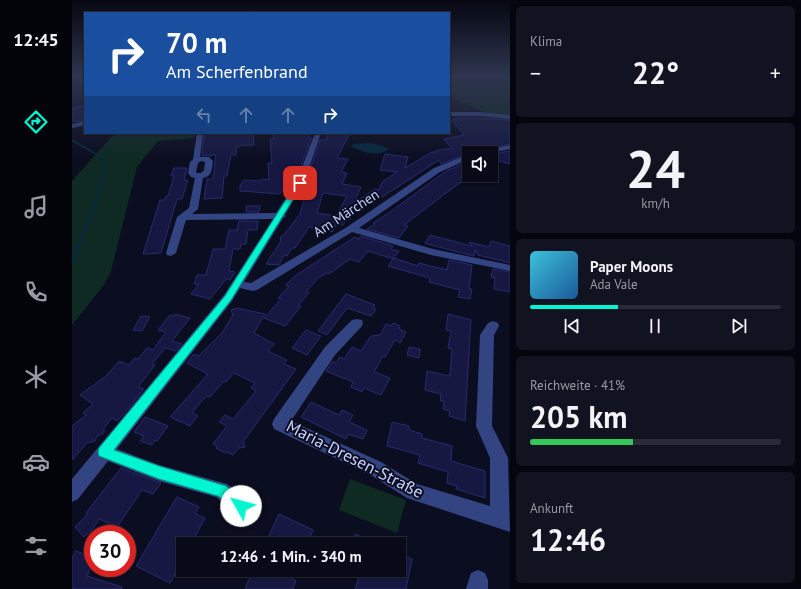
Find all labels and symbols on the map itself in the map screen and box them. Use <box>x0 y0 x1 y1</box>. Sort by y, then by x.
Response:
pin <box>283 166 317 200</box>
street label: Am Märchen <box>310 185 382 241</box>
street label: Maria-Dresen-Straße <box>283 415 427 503</box>
position arrow <box>220 485 262 527</box>
speed limit sign: 30 <box>84 525 136 577</box>

